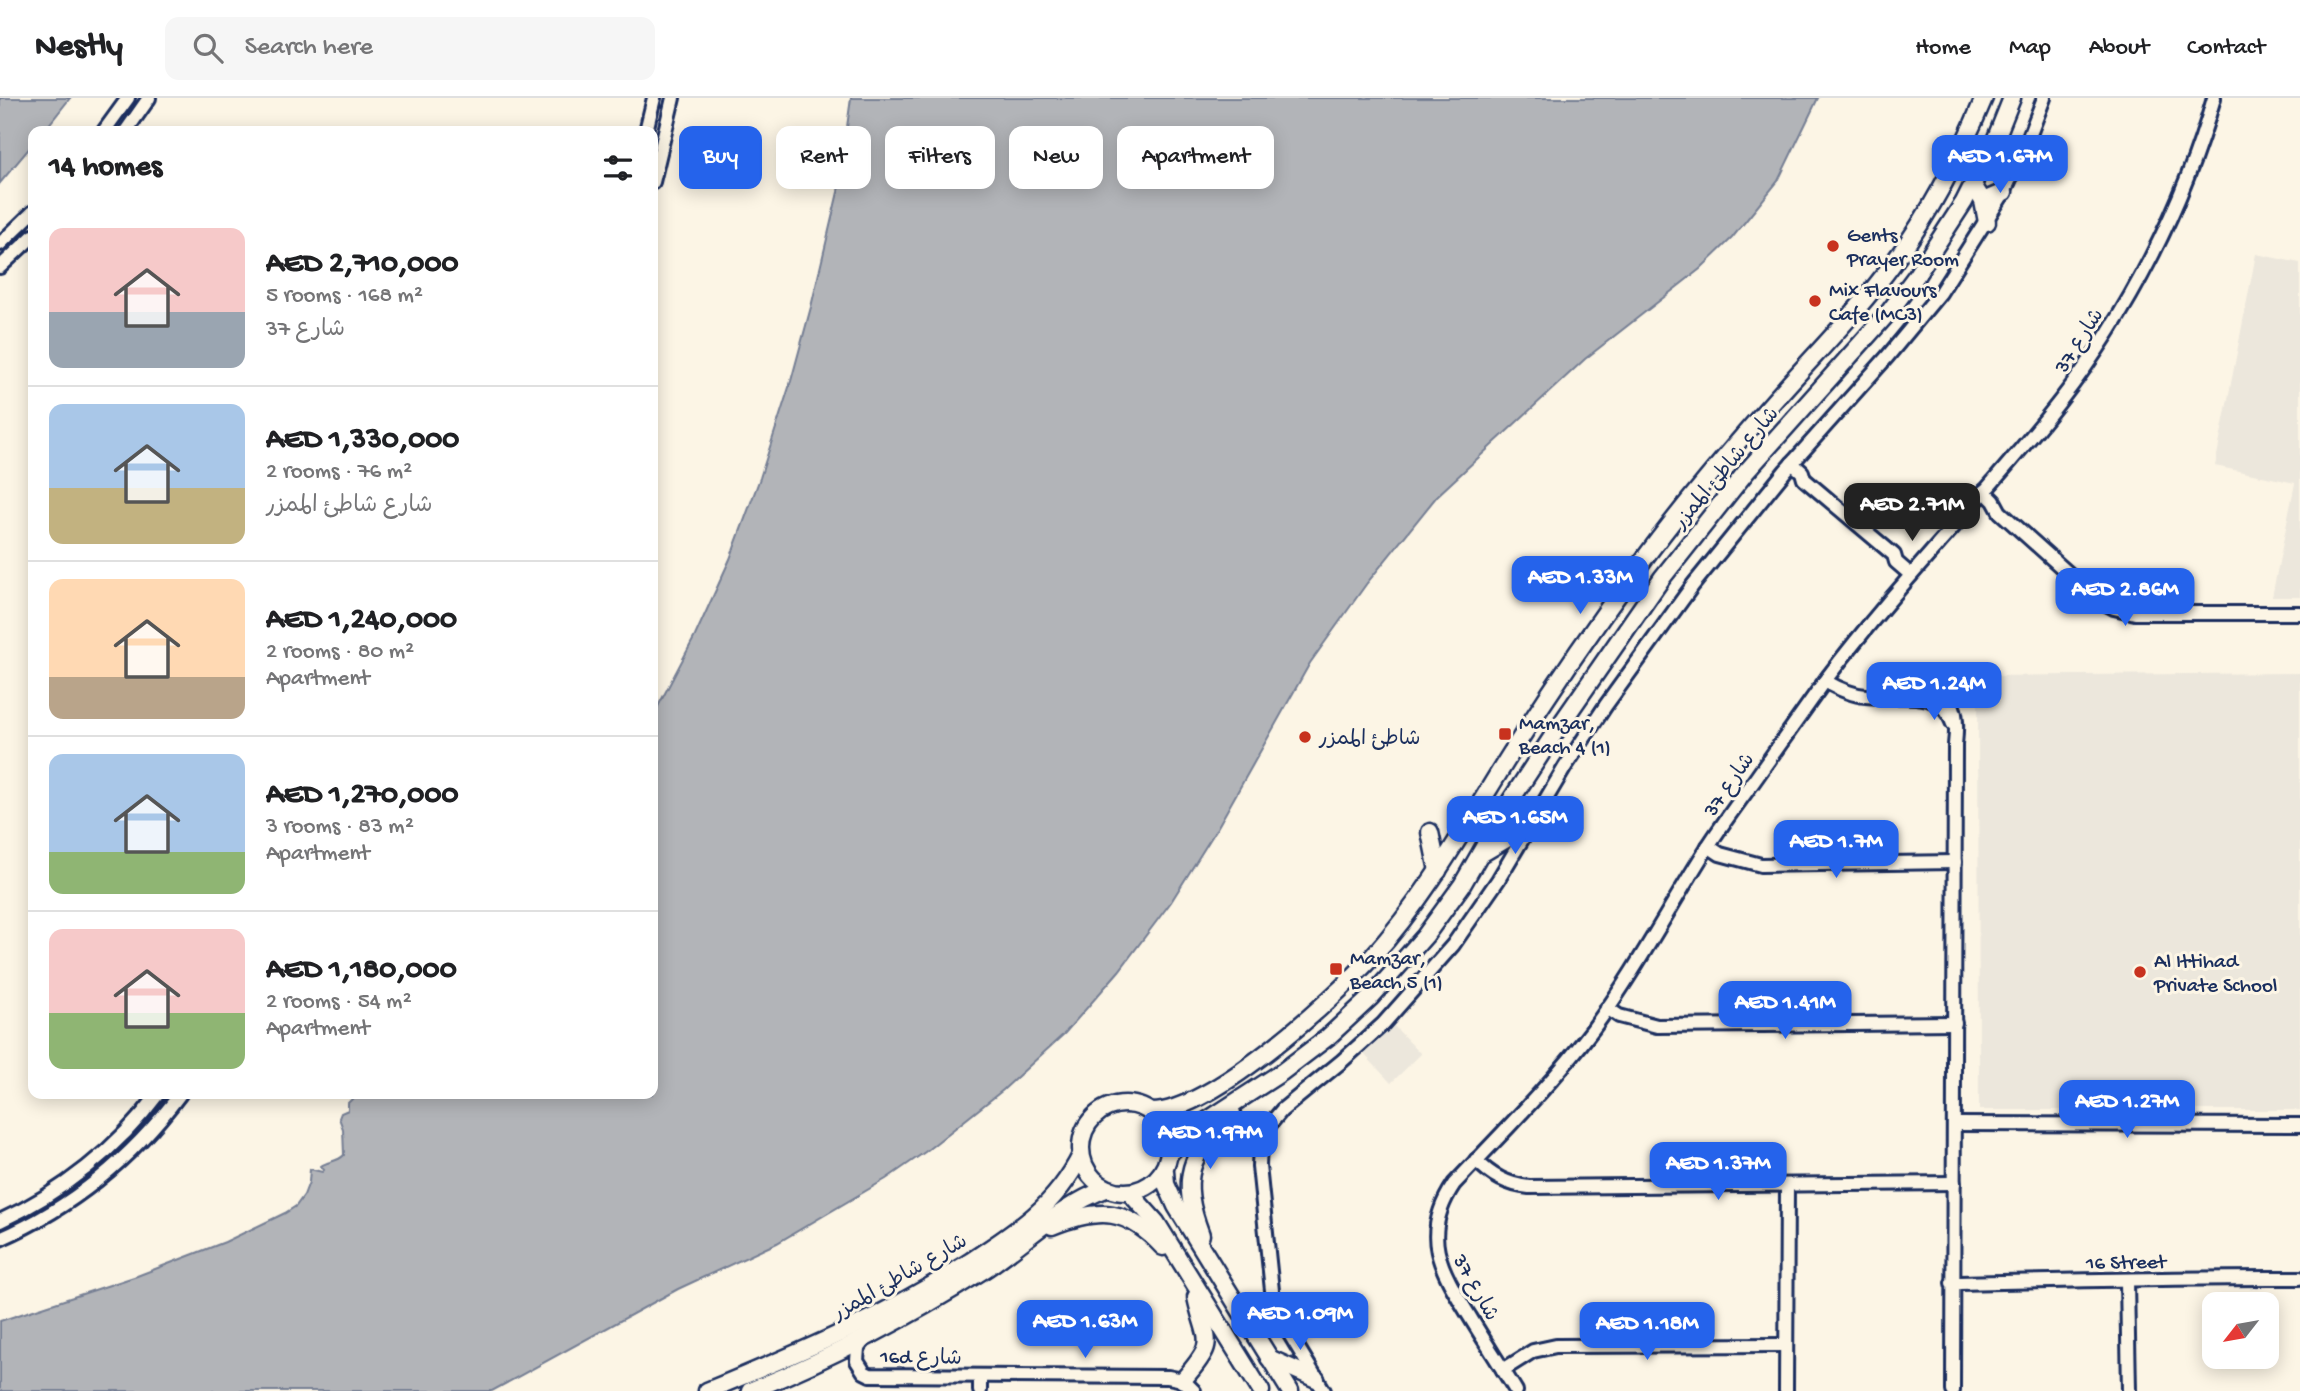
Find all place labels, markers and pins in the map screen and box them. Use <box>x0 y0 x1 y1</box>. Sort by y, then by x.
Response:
pin: AED 1.67M <box>1920 136 2080 195</box>
place label: Gents Prayer Room <box>1846 225 1959 274</box>
marker: Gents Prayer Room <box>1825 238 1841 254</box>
place label: Mix Flavours Cafe (MC3) <box>1829 280 1938 329</box>
marker: Mix Flavours Cafe (MC3) <box>1807 293 1823 309</box>
pin: AED 2.71M <box>1832 484 1992 543</box>
pin: AED 1.33M <box>1500 556 1660 616</box>
pin: AED 2.86M <box>2045 568 2205 628</box>
pin: AED 1.24M <box>1854 662 2014 722</box>
place label: Mamzar, Beach 4 (1) <box>1518 713 1611 762</box>
marker: Mamzar, Beach 4 (1) <box>1497 726 1513 742</box>
place label: شاطئ الممزر <box>1318 728 1421 753</box>
marker: شاطئ الممزر <box>1297 729 1313 745</box>
pin: AED 1.65M <box>1435 796 1595 856</box>
pin: AED 1.7M <box>1764 820 1908 880</box>
place label: Mamzar, Beach 5 (1) <box>1349 948 1443 997</box>
place label: Al Ittihad Private School <box>2153 951 2277 1000</box>
marker: Mamzar, Beach 5 (1) <box>1328 961 1344 977</box>
marker: Al Ittihad Private School <box>2132 964 2148 980</box>
pin: AED 1.41M <box>1705 982 1865 1041</box>
pin: AED 1.27M <box>2047 1080 2207 1140</box>
pin: AED 1.97M <box>1130 1112 1290 1171</box>
pin: AED 1.37M <box>1638 1142 1798 1202</box>
pin: AED 1.09M <box>1220 1292 1380 1352</box>
pin: AED 1.63M <box>1005 1300 1165 1360</box>
pin: AED 1.18M <box>1567 1302 1727 1362</box>

